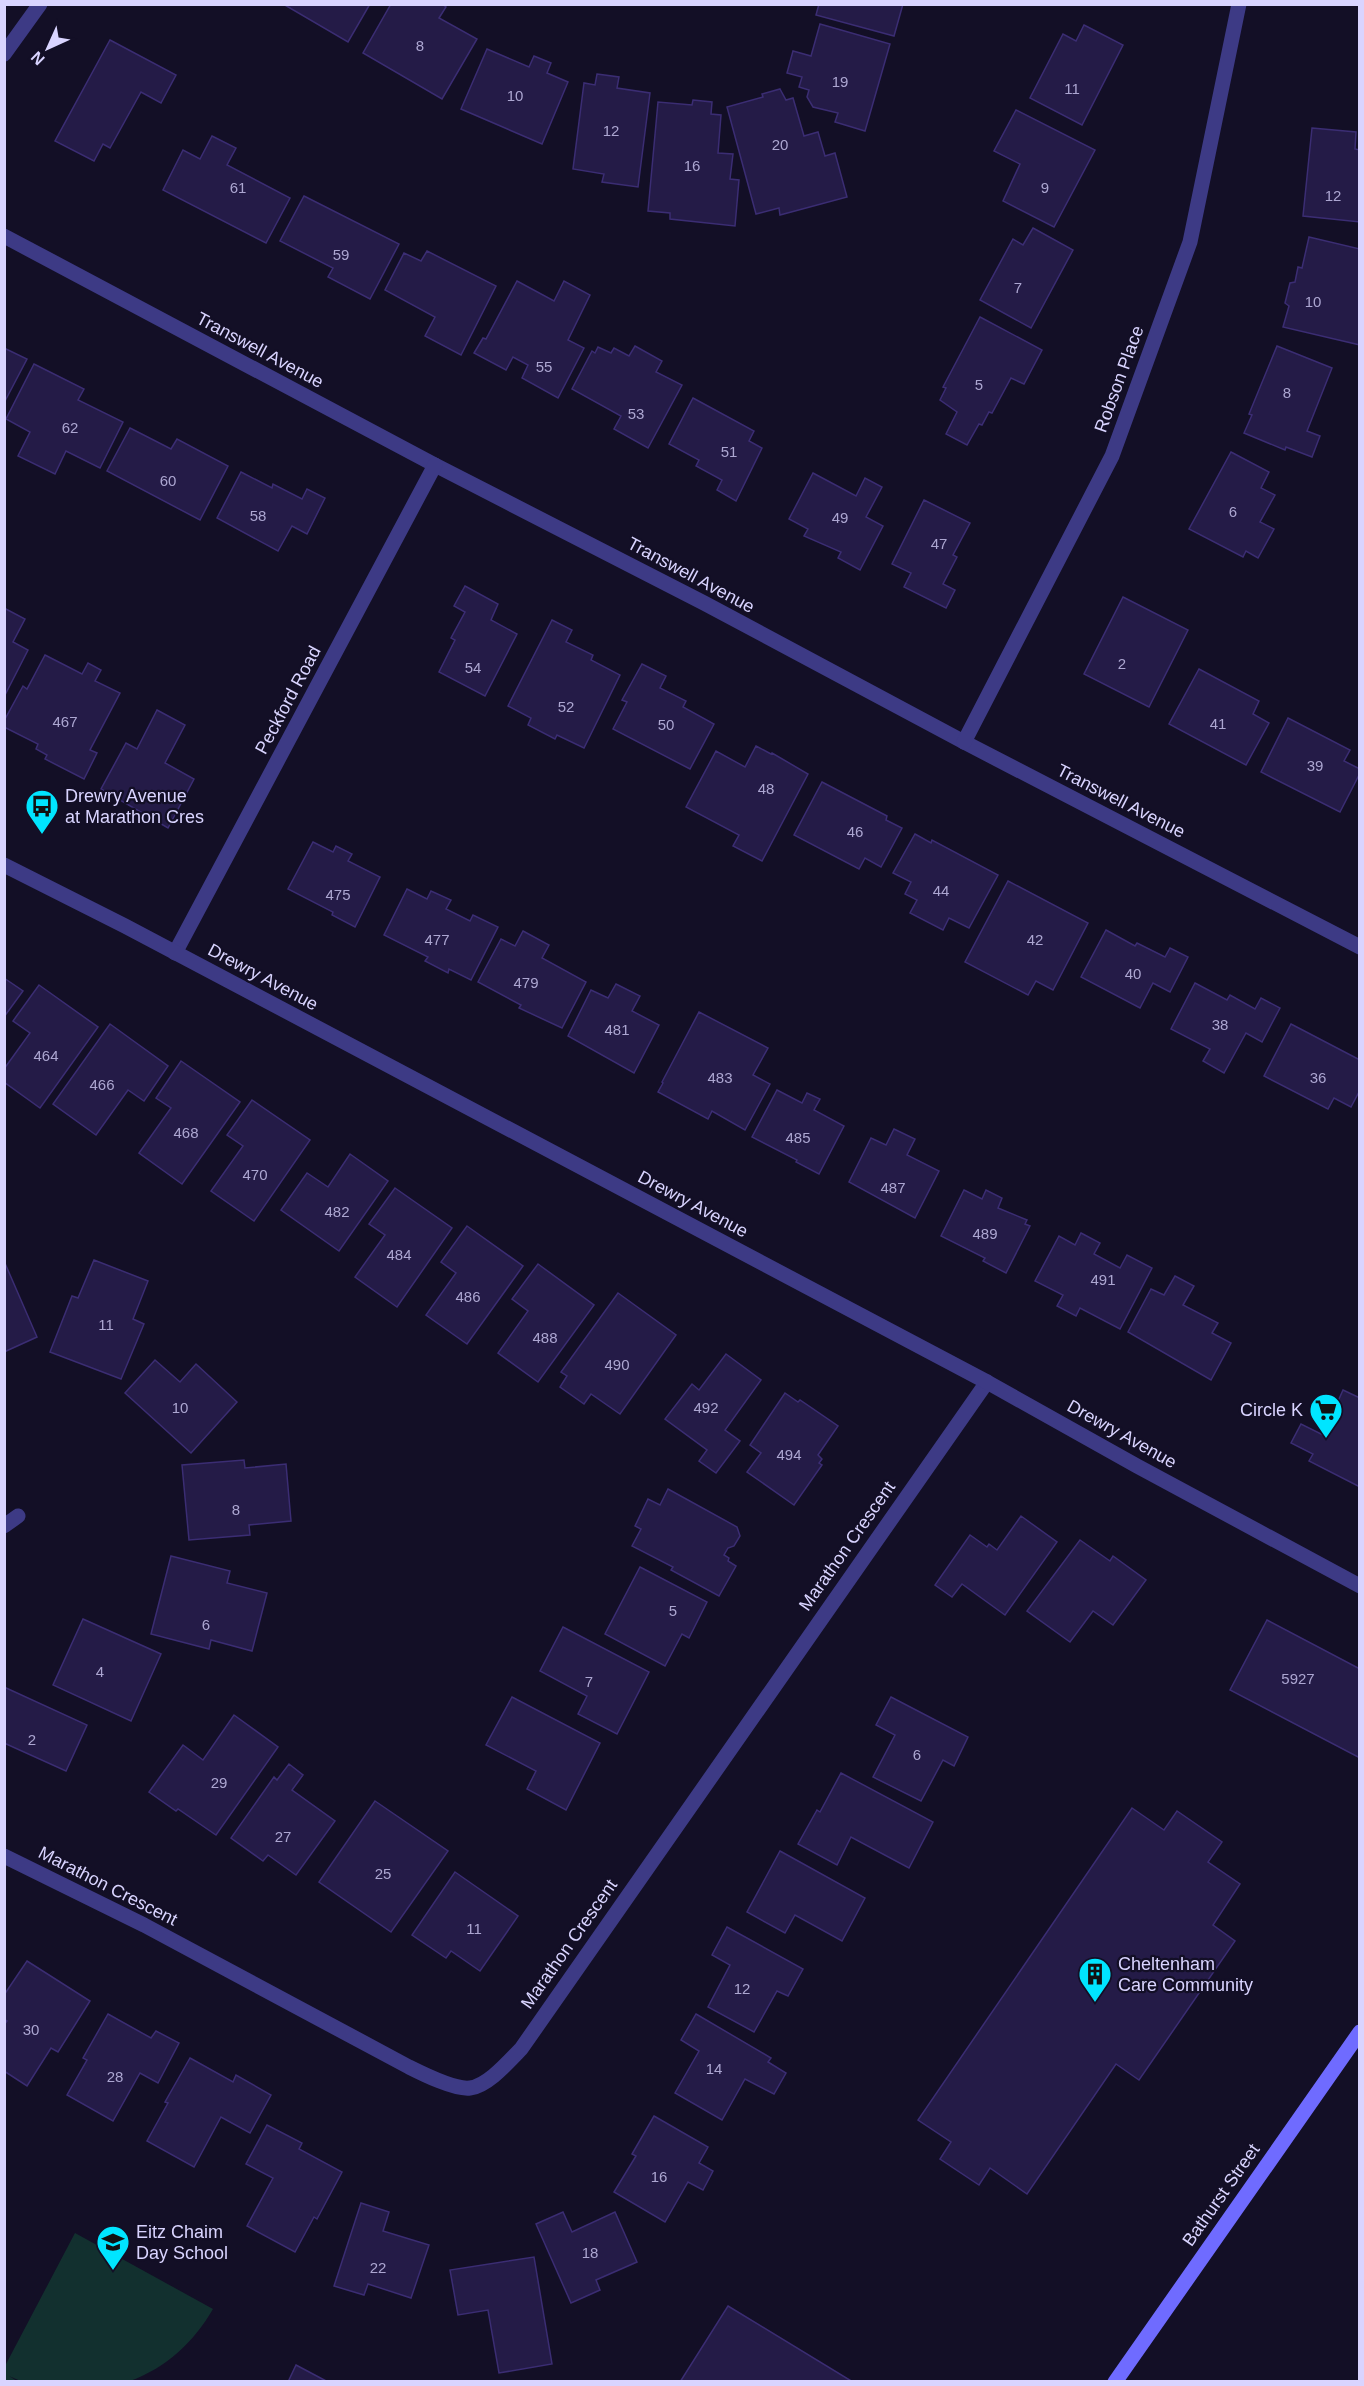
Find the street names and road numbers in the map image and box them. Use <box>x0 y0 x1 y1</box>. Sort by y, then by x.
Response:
street label: Transwell Avenue <box>193 308 327 392</box>
street label: Robson Place <box>1090 323 1148 435</box>
street label: Transwell Avenue <box>624 533 758 617</box>
street label: Peckford Road <box>251 643 325 757</box>
street label: Transwell Avenue <box>1054 760 1188 842</box>
street label: Drewry Avenue <box>205 940 321 1014</box>
street label: Drewry Avenue <box>635 1167 751 1241</box>
street label: Drewry Avenue <box>1064 1396 1180 1472</box>
street label: Marathon Crescent <box>795 1478 899 1614</box>
street label: Marathon Crescent <box>35 1842 181 1930</box>
street label: Marathon Crescent <box>517 1876 621 2012</box>
street label: Bathurst Street <box>1178 2140 1264 2250</box>

